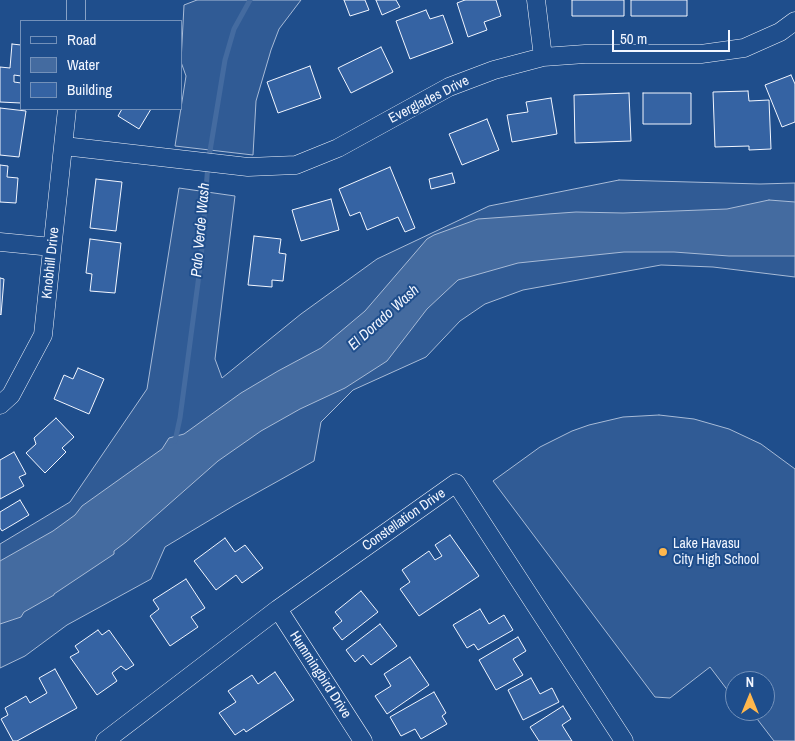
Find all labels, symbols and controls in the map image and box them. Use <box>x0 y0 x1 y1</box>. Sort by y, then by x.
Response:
legend <box>20 20 182 110</box>
scale bar <box>615 20 732 52</box>
text: 50 m <box>620 28 647 49</box>
text: Road <box>67 29 96 50</box>
text: Water <box>67 54 99 75</box>
street label: Everglades Drive <box>386 73 472 127</box>
text: Building <box>67 79 112 100</box>
water label: Palo Verde Wash <box>188 182 214 278</box>
street label: Knobhill Drive <box>39 226 63 300</box>
water label: El Dorado Wash <box>345 281 423 355</box>
street label: Constellation Drive <box>359 485 449 555</box>
place label: Lake Havasu City High School <box>673 536 759 568</box>
marker: Lake Havasu City High School <box>657 546 669 558</box>
street label: Hummingbird Drive <box>286 628 354 722</box>
north arrow <box>725 671 775 721</box>
text: N <box>746 673 754 691</box>

